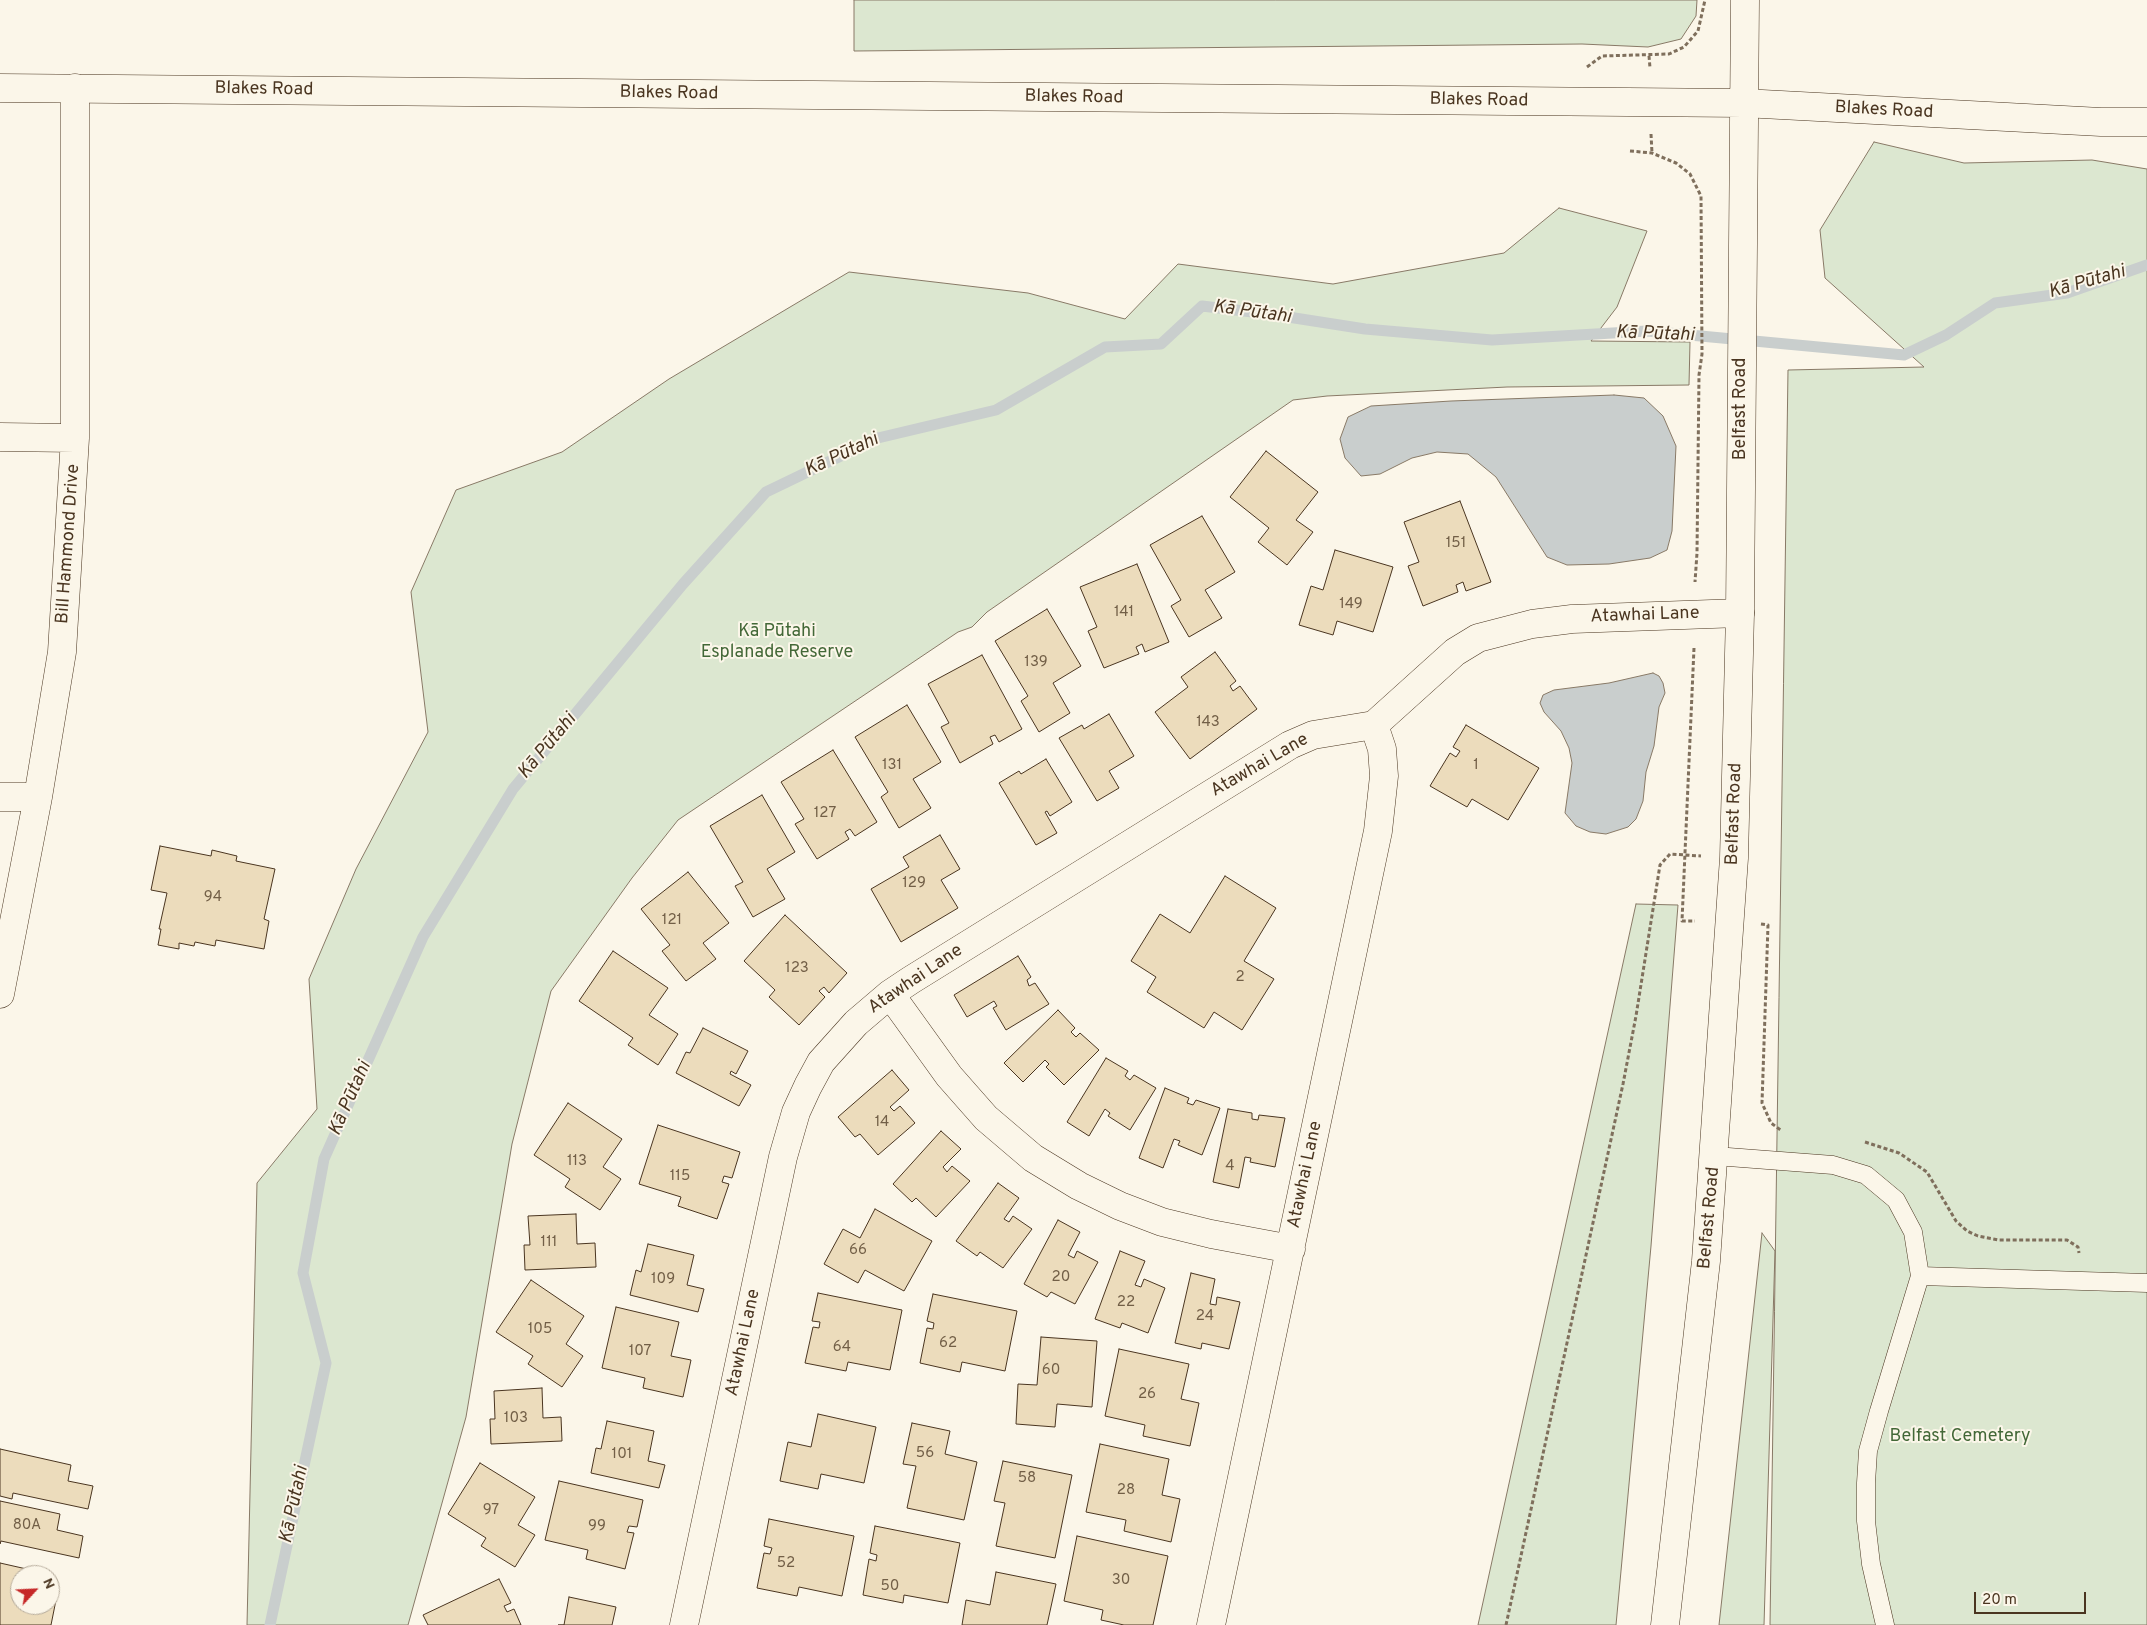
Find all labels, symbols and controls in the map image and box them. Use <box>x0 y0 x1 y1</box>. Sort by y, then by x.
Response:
street label: Blakes Road <box>214 78 314 102</box>
street label: Blakes Road <box>619 82 719 106</box>
street label: Blakes Road <box>1024 86 1124 110</box>
street label: Blakes Road <box>1429 89 1529 113</box>
street label: Blakes Road <box>1834 98 1934 124</box>
water label: Kā Pūtahi <box>2046 261 2128 305</box>
water label: Kā Pūtahi <box>1211 296 1293 330</box>
water label: Kā Pūtahi <box>1615 322 1695 348</box>
street label: Belfast Road <box>1730 358 1752 460</box>
water label: Kā Pūtahi <box>801 429 883 483</box>
street label: Bill Hammond Drive <box>53 463 85 625</box>
house number: 151 <box>1446 535 1466 553</box>
house number: 149 <box>1339 596 1363 614</box>
street label: Atawhai Lane <box>1590 603 1700 629</box>
house number: 141 <box>1114 604 1134 622</box>
park label: Kā Pūtahi Esplanade Reserve <box>701 621 853 664</box>
house number: 139 <box>1024 654 1048 672</box>
water label: Kā Pūtahi <box>514 709 582 785</box>
house number: 143 <box>1196 714 1220 732</box>
street label: Atawhai Lane <box>1207 729 1313 803</box>
house number: 131 <box>882 757 902 775</box>
house number: 1 <box>1473 757 1479 775</box>
street label: Belfast Road <box>1722 762 1748 866</box>
house number: 127 <box>814 805 836 823</box>
house number: 129 <box>902 875 926 893</box>
house number: 94 <box>204 889 222 907</box>
house number: 121 <box>662 912 682 930</box>
street label: Atawhai Lane <box>865 941 967 1019</box>
house number: 123 <box>785 960 809 978</box>
house number: 2 <box>1235 969 1245 987</box>
water label: Kā Pūtahi <box>325 1058 377 1140</box>
house number: 14 <box>875 1114 889 1132</box>
street label: Atawhai Lane <box>1284 1119 1328 1231</box>
house number: 113 <box>567 1153 587 1171</box>
house number: 4 <box>1225 1158 1235 1176</box>
street label: Belfast Road <box>1695 1166 1725 1270</box>
house number: 115 <box>670 1168 690 1186</box>
house number: 111 <box>541 1234 557 1252</box>
house number: 66 <box>849 1242 867 1260</box>
house number: 20 <box>1052 1269 1070 1287</box>
house number: 109 <box>651 1271 675 1289</box>
street label: Atawhai Lane <box>722 1287 766 1399</box>
house number: 22 <box>1117 1294 1135 1312</box>
house number: 24 <box>1196 1308 1214 1326</box>
house number: 105 <box>528 1321 552 1339</box>
house number: 62 <box>939 1335 957 1353</box>
house number: 64 <box>833 1339 851 1357</box>
house number: 107 <box>629 1343 651 1361</box>
house number: 60 <box>1042 1362 1060 1380</box>
house number: 26 <box>1138 1386 1156 1404</box>
house number: 103 <box>504 1410 528 1428</box>
park label: Belfast Cemetery <box>1890 1426 2030 1448</box>
house number: 56 <box>916 1445 934 1463</box>
house number: 101 <box>612 1446 632 1464</box>
water label: Kā Pūtahi <box>276 1464 314 1546</box>
house number: 58 <box>1018 1470 1036 1488</box>
house number: 28 <box>1117 1482 1135 1500</box>
house number: 97 <box>483 1502 499 1520</box>
house number: 80A <box>13 1517 41 1535</box>
house number: 99 <box>588 1518 606 1536</box>
house number: 52 <box>777 1555 795 1573</box>
north arrow <box>10 1565 60 1615</box>
house number: 30 <box>1112 1572 1130 1590</box>
text: N <box>38 1576 58 1592</box>
house number: 50 <box>881 1578 899 1596</box>
scale bar <box>1977 1582 2090 1614</box>
text: 20 m <box>1982 1591 2017 1610</box>

